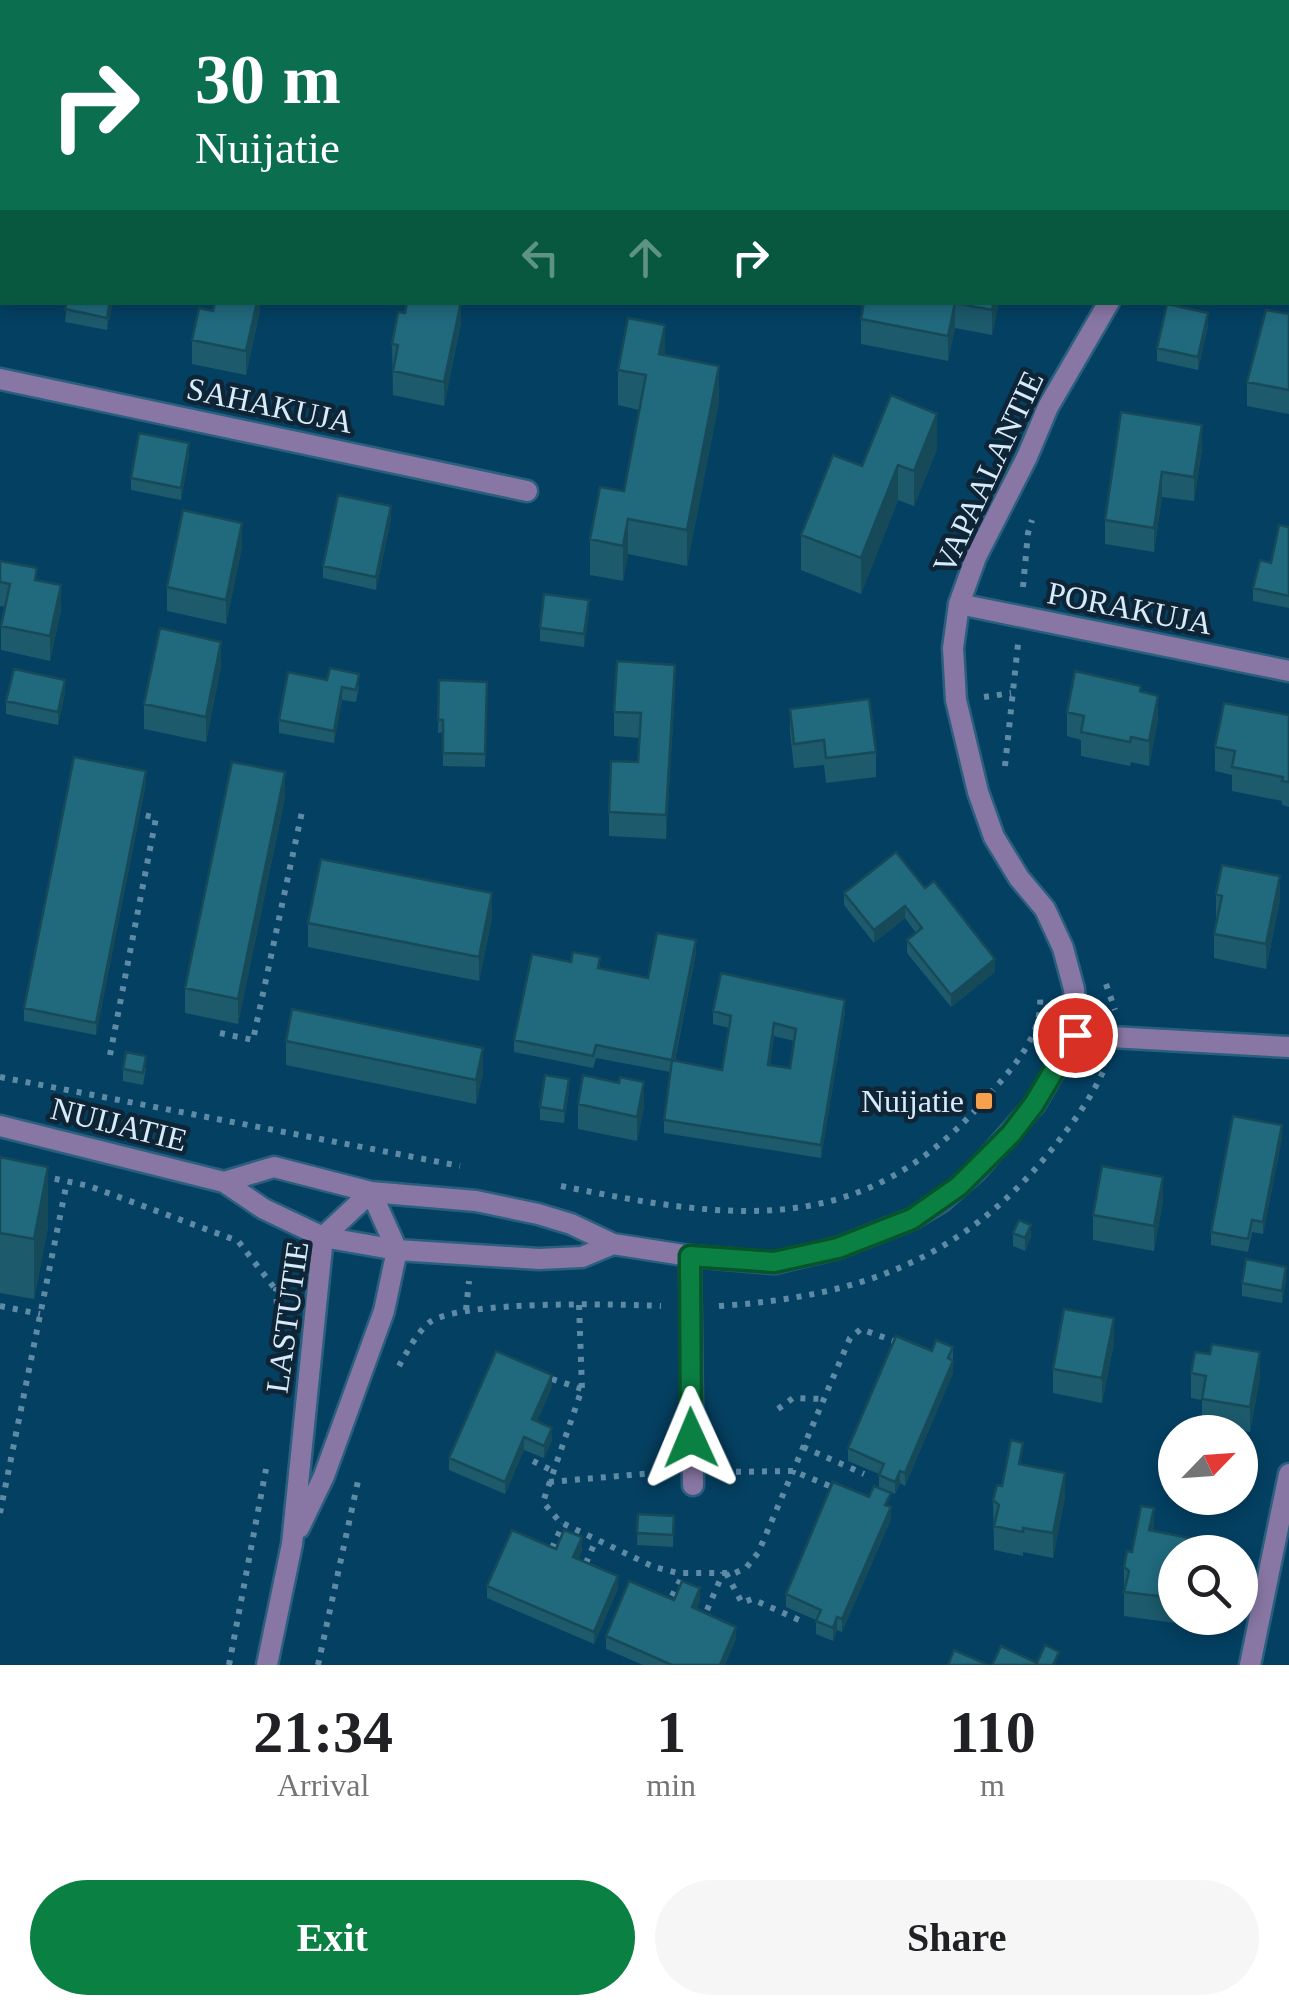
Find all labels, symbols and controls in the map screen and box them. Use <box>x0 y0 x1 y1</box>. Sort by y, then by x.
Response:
icon: right <box>30 40 160 170</box>
text: 30 m <box>195 41 341 118</box>
text: Nuijatie <box>195 123 340 173</box>
icon: left <box>513 230 568 285</box>
icon: ahead <box>618 230 673 285</box>
icon: right <box>723 230 778 285</box>
street label: VAPAALANTIE <box>925 365 1051 579</box>
street label: SAHAKUJA <box>184 370 356 440</box>
street label: PORAKUJA <box>1045 574 1215 642</box>
pin <box>1033 993 1118 1078</box>
icon: arrive <box>1048 1008 1103 1063</box>
place label: Nuijatie <box>861 1083 964 1119</box>
street label: NUIJATIE <box>47 1090 191 1158</box>
marker: Nuijatie <box>973 1090 995 1112</box>
street label: LASTUTIE <box>259 1239 315 1395</box>
position arrow <box>639 1386 743 1490</box>
north arrow <box>1158 1415 1258 1515</box>
map controls <box>1158 1415 1258 1635</box>
button: search <box>1158 1535 1258 1635</box>
text: 21:34 <box>253 1699 393 1765</box>
text: 1 <box>656 1699 686 1765</box>
text: 110 <box>949 1699 1036 1765</box>
text: Arrival <box>277 1767 369 1803</box>
text: min <box>646 1767 696 1803</box>
text: m <box>980 1767 1005 1803</box>
button: Exit <box>30 1880 635 1995</box>
button: Share <box>655 1880 1259 1995</box>

